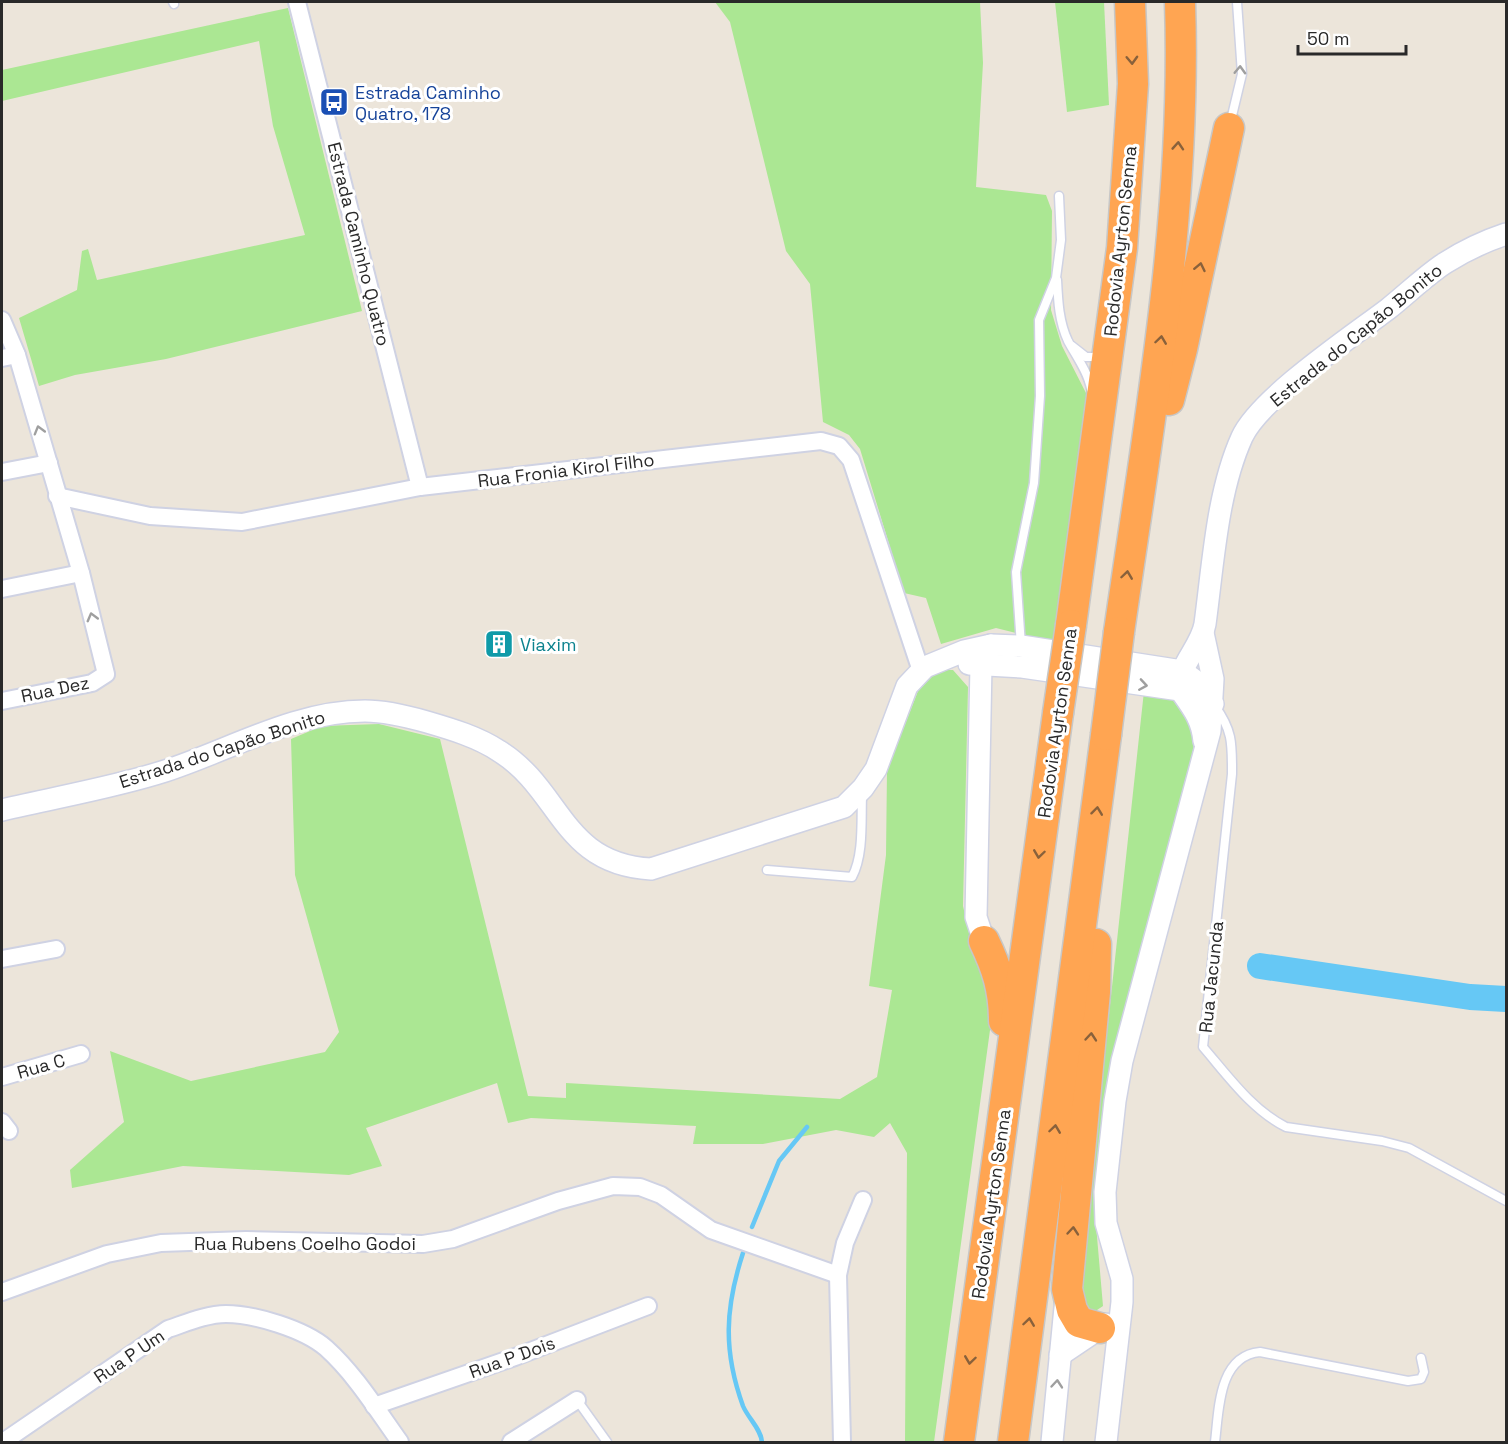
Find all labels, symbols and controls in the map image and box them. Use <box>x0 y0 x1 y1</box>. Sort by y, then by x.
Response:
scale bar <box>1298 18 1406 56</box>
text: 50 m <box>1307 27 1349 50</box>
one-way arrow <box>1126 55 1138 64</box>
one-way arrow <box>1234 66 1247 75</box>
place label: Estrada Caminho Quatro, 178 <box>355 81 501 125</box>
bus stop icon: Estrada Caminho Quatro, 178 <box>318 86 350 118</box>
street label: Estrada Caminho Quatro <box>323 140 395 348</box>
one-way arrow <box>1171 141 1184 150</box>
street label: Rodovia Ayrton Senna <box>1099 144 1141 338</box>
street label: Estrada do Capão Bonito <box>1265 258 1447 412</box>
one-way arrow <box>1192 262 1205 272</box>
one-way arrow <box>1155 335 1167 345</box>
one-way arrow <box>34 425 46 436</box>
street label: Rua Fronia Kirol Filho <box>476 448 656 492</box>
one-way arrow <box>1120 570 1133 580</box>
one-way arrow <box>87 612 100 622</box>
street label: Rodovia Ayrton Senna <box>1032 627 1082 819</box>
building icon: Viaxim <box>483 628 515 660</box>
place label: Viaxim <box>520 633 576 656</box>
street label: Rua Dez <box>19 671 91 707</box>
one-way arrow <box>1138 678 1147 690</box>
street label: Estrada do Capão Bonito <box>116 705 328 793</box>
one-way arrow <box>1090 806 1102 815</box>
one-way arrow <box>1033 850 1045 859</box>
street label: Rua Jacunda <box>1194 920 1228 1034</box>
one-way arrow <box>1084 1032 1097 1041</box>
street label: Rua C <box>14 1048 68 1084</box>
street label: Rodovia Ayrton Senna <box>966 1108 1016 1300</box>
one-way arrow <box>1048 1124 1061 1133</box>
one-way arrow <box>1066 1226 1079 1235</box>
street label: Rua Rubens Coelho Godoi <box>194 1232 416 1255</box>
one-way arrow <box>1023 1317 1035 1327</box>
street label: Rua P Um <box>89 1324 169 1388</box>
street label: Rua P Dois <box>466 1331 558 1383</box>
one-way arrow <box>965 1355 977 1364</box>
one-way arrow <box>1050 1380 1063 1389</box>

